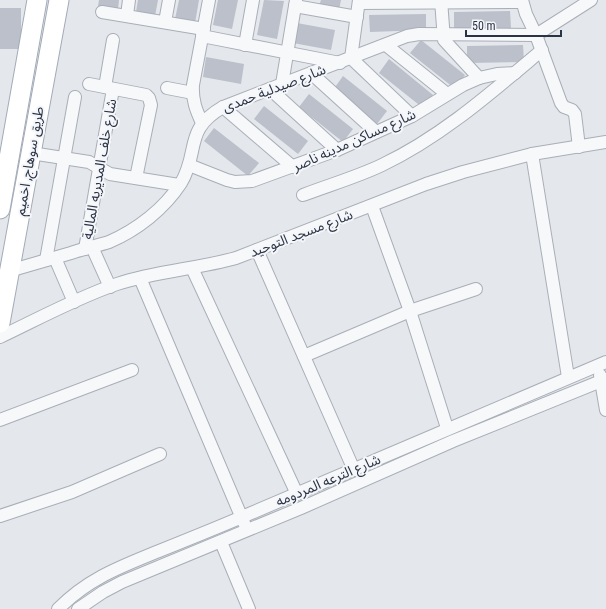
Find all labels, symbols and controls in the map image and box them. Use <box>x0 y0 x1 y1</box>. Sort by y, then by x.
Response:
scale bar <box>466 12 561 38</box>
text: 50 m <box>472 19 496 33</box>
street label: شارع صيدلية حمدى <box>220 61 329 118</box>
street label: شارع خلف المديريه المالية <box>79 97 122 241</box>
street label: طريق سوهاج, اخميم <box>12 105 49 217</box>
street label: شارع مساكن مدينه ناصر <box>289 106 419 177</box>
street label: شارع مسجد التوحيد <box>247 206 356 263</box>
street label: شارع الترعه المردومه <box>273 451 384 512</box>

